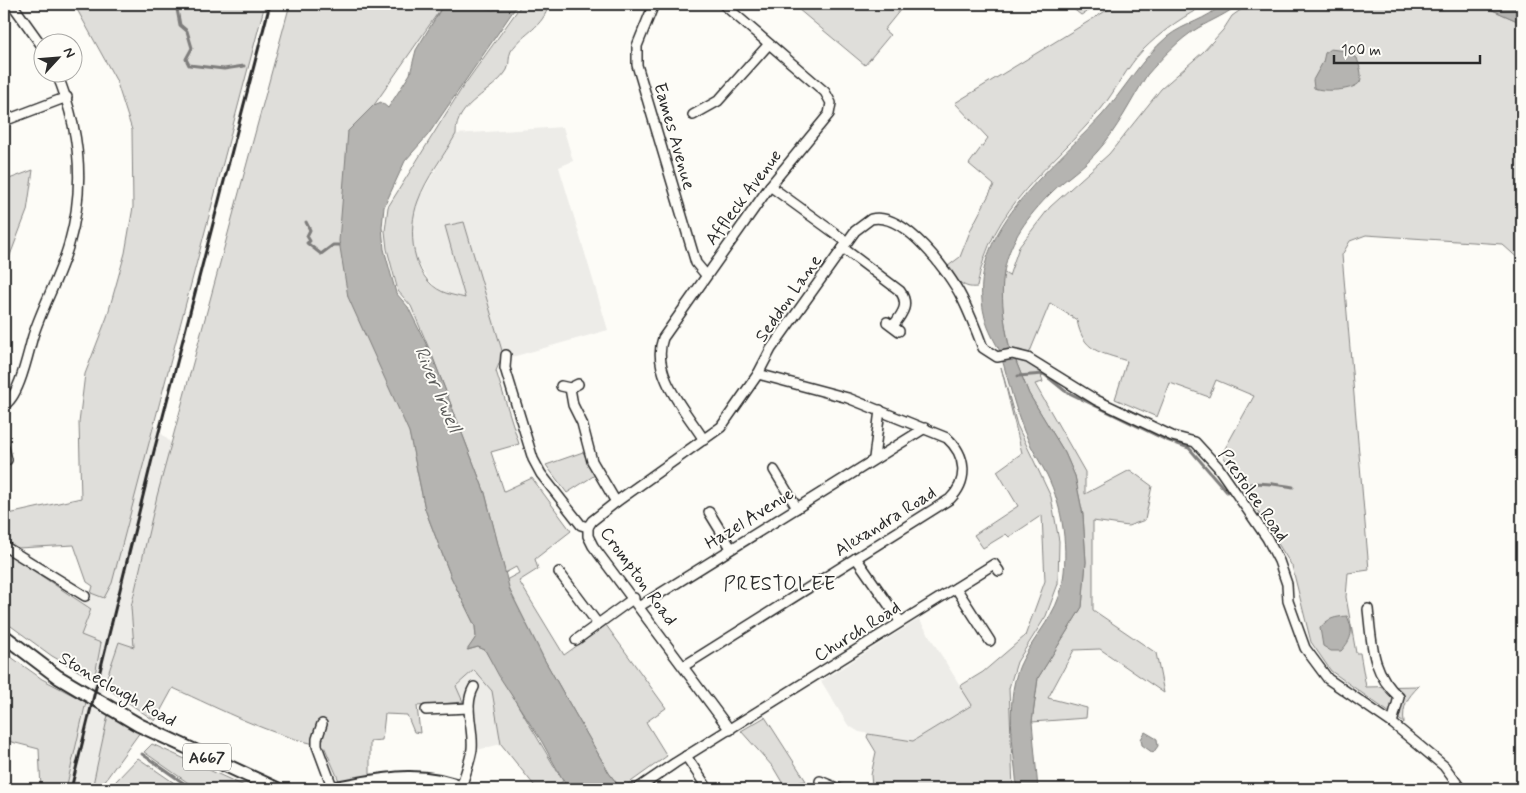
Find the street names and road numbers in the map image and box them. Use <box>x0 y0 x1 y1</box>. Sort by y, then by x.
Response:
street label: Eames Avenue <box>647 80 701 193</box>
street label: Affleck Avenue <box>700 145 788 250</box>
street label: Seddon Lane <box>750 250 828 347</box>
street label: Prestolee Road <box>1212 444 1294 547</box>
street label: Alexandra Road <box>830 481 941 563</box>
street label: Hazel Avenue <box>700 482 799 556</box>
street label: Crompton Road <box>594 522 682 631</box>
street label: Church Road <box>810 596 905 668</box>
street label: Stoneclough Road <box>54 646 181 734</box>
road number: A667 <box>183 744 231 770</box>

